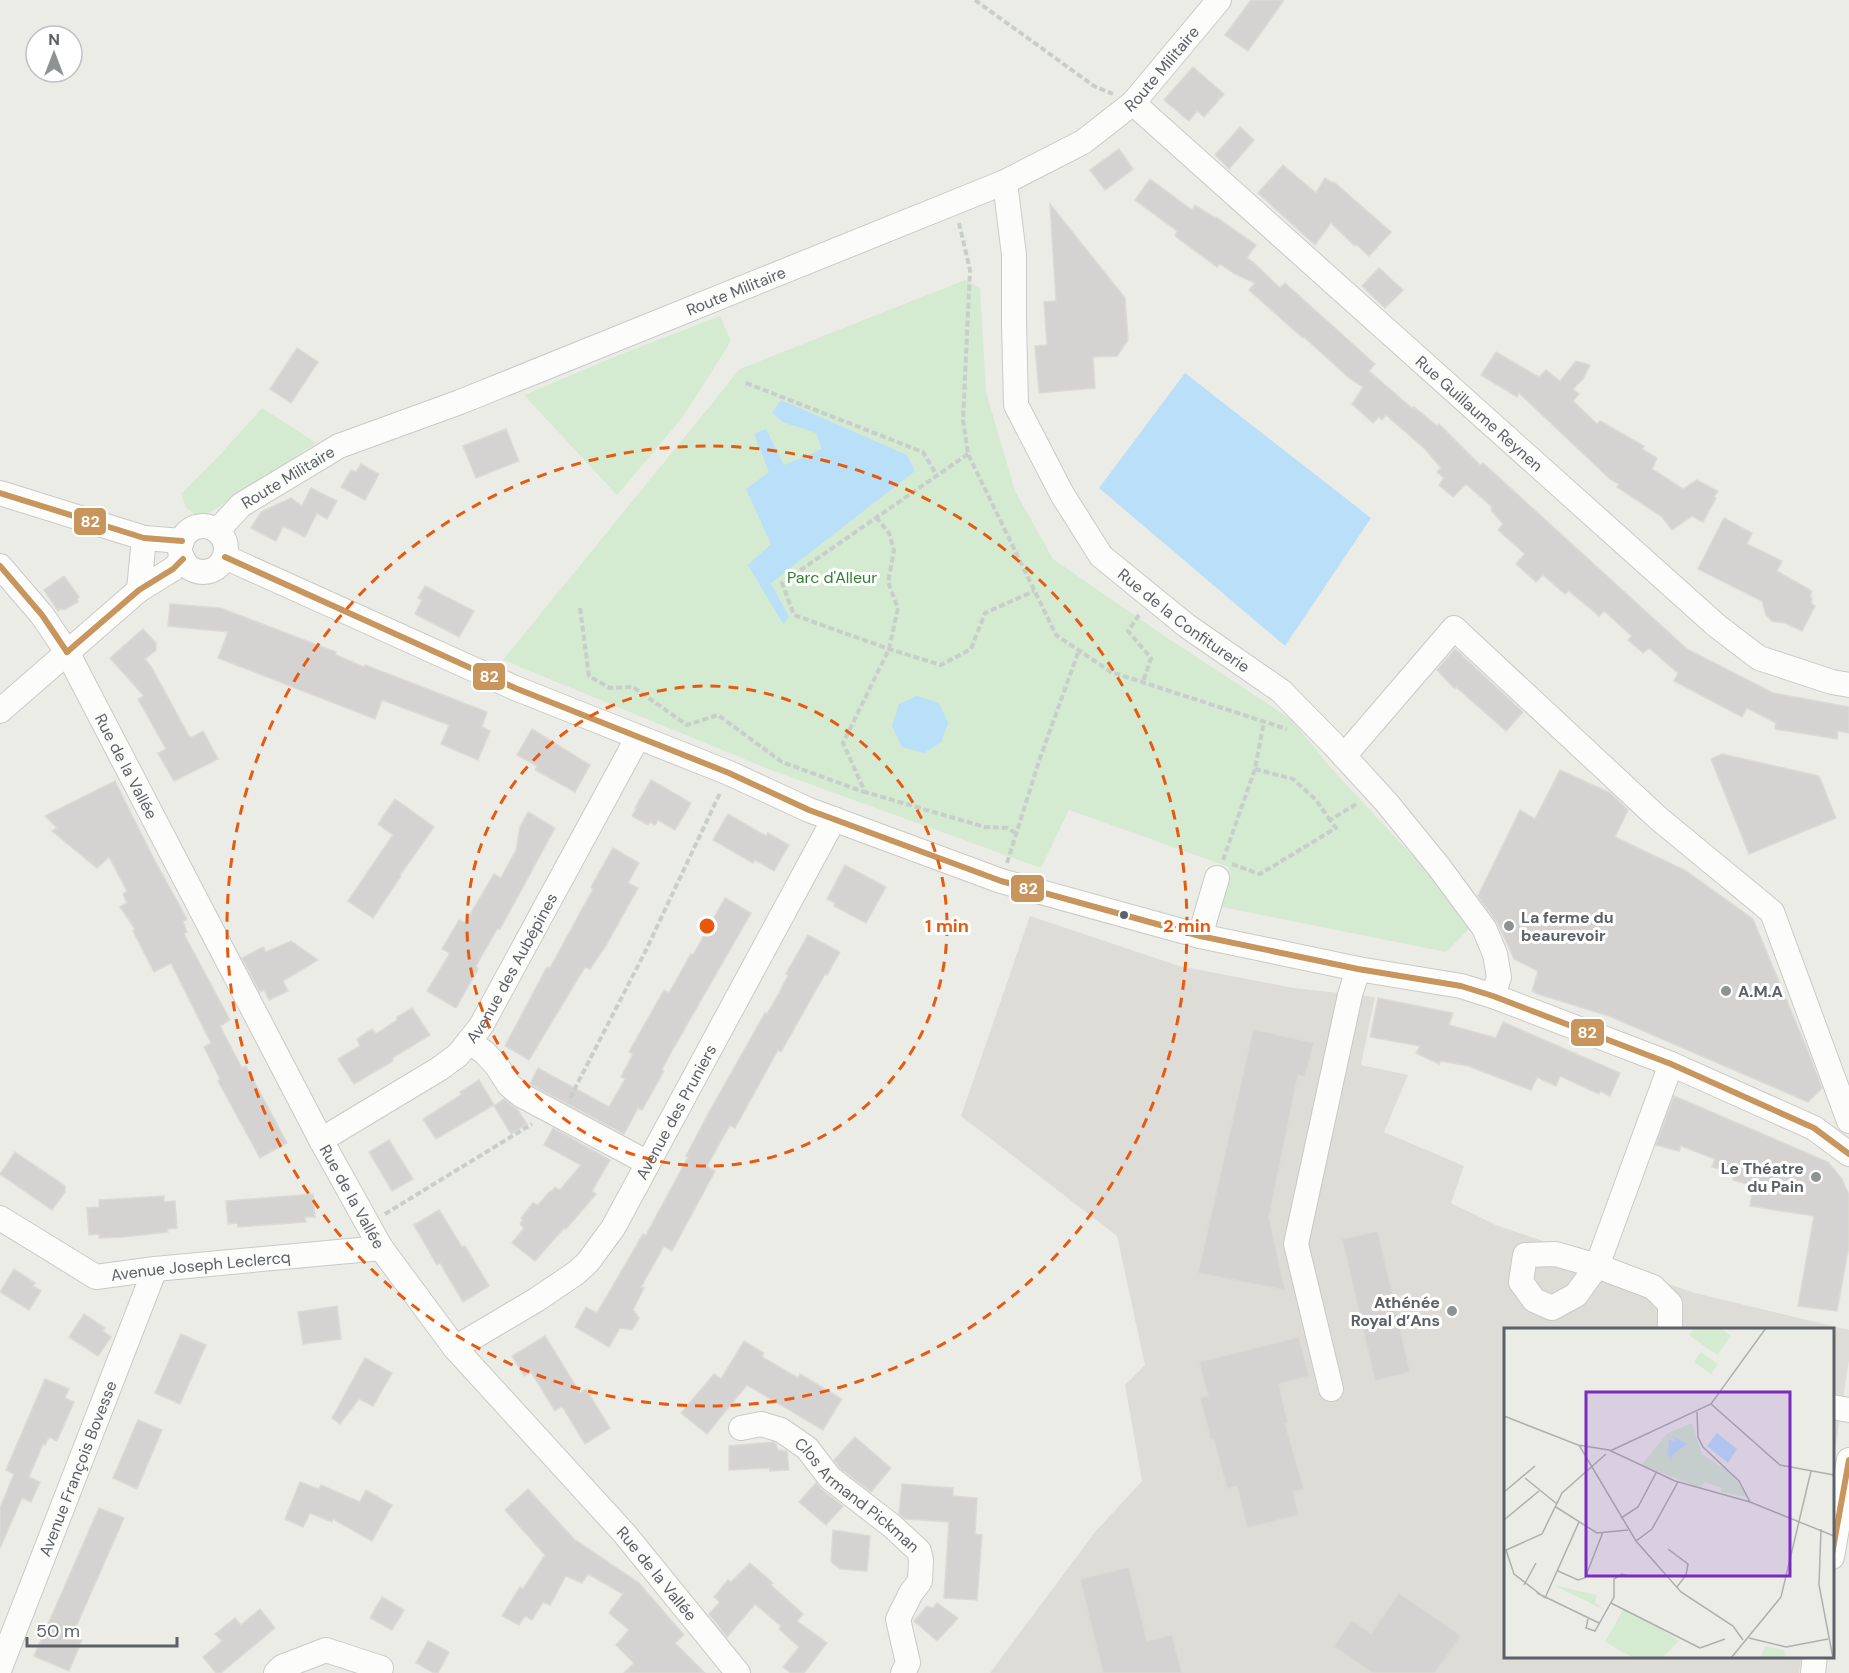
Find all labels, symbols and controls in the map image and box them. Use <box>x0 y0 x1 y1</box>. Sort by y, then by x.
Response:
street label: Route Militaire <box>1120 22 1203 116</box>
north arrow <box>24 24 84 84</box>
text: N <box>48 29 60 50</box>
street label: Route Militaire <box>683 261 789 320</box>
street label: Rue Guillaume Reynen <box>1411 351 1548 476</box>
street label: Route Militaire <box>237 441 338 513</box>
line badge: 82 <box>73 507 107 536</box>
text: 82 <box>80 511 100 532</box>
street label: Rue de la Confiturerie <box>1114 564 1254 677</box>
park label: Parc d'Alleur <box>787 567 877 588</box>
line badge: 82 <box>472 662 506 691</box>
text: 82 <box>479 666 499 687</box>
street label: Rue de la Vallée <box>90 710 163 823</box>
line badge: 82 <box>1010 874 1045 903</box>
text: 82 <box>1018 878 1038 899</box>
street label: Avenue des Aubépines <box>461 889 562 1047</box>
place label: La ferme du beaurevoir <box>1521 907 1614 946</box>
unlabelled marker <box>1118 909 1130 921</box>
text: 1 min <box>925 914 969 938</box>
text: 2 min <box>1163 914 1211 938</box>
centre of rings <box>697 916 717 936</box>
marker: La ferme du beaurevoir <box>1502 919 1516 933</box>
place label: A.M.A <box>1738 981 1783 1002</box>
marker: A.M.A <box>1719 984 1733 998</box>
line badge: 82 <box>1570 1018 1605 1047</box>
text: 82 <box>1577 1022 1597 1043</box>
street label: Avenue des Pruniers <box>631 1041 721 1183</box>
street label: Rue de la Vallée <box>315 1141 390 1252</box>
place label: Le Théatre du Pain <box>1721 1158 1804 1197</box>
marker: Le Théatre du Pain <box>1809 1170 1823 1184</box>
street label: Avenue Joseph Leclercq <box>109 1246 292 1285</box>
place label: Athénée Royal d’Ans <box>1351 1292 1440 1331</box>
marker: Athénée Royal d’Ans <box>1445 1304 1459 1318</box>
inset map <box>1504 1328 1834 1658</box>
street label: Avenue François Bovesse <box>34 1378 121 1559</box>
street label: Clos Armand Pickman <box>791 1432 924 1557</box>
street label: Rue de la Vallée <box>612 1522 702 1625</box>
scale bar <box>27 1610 177 1648</box>
text: 50 m <box>36 1619 80 1643</box>

